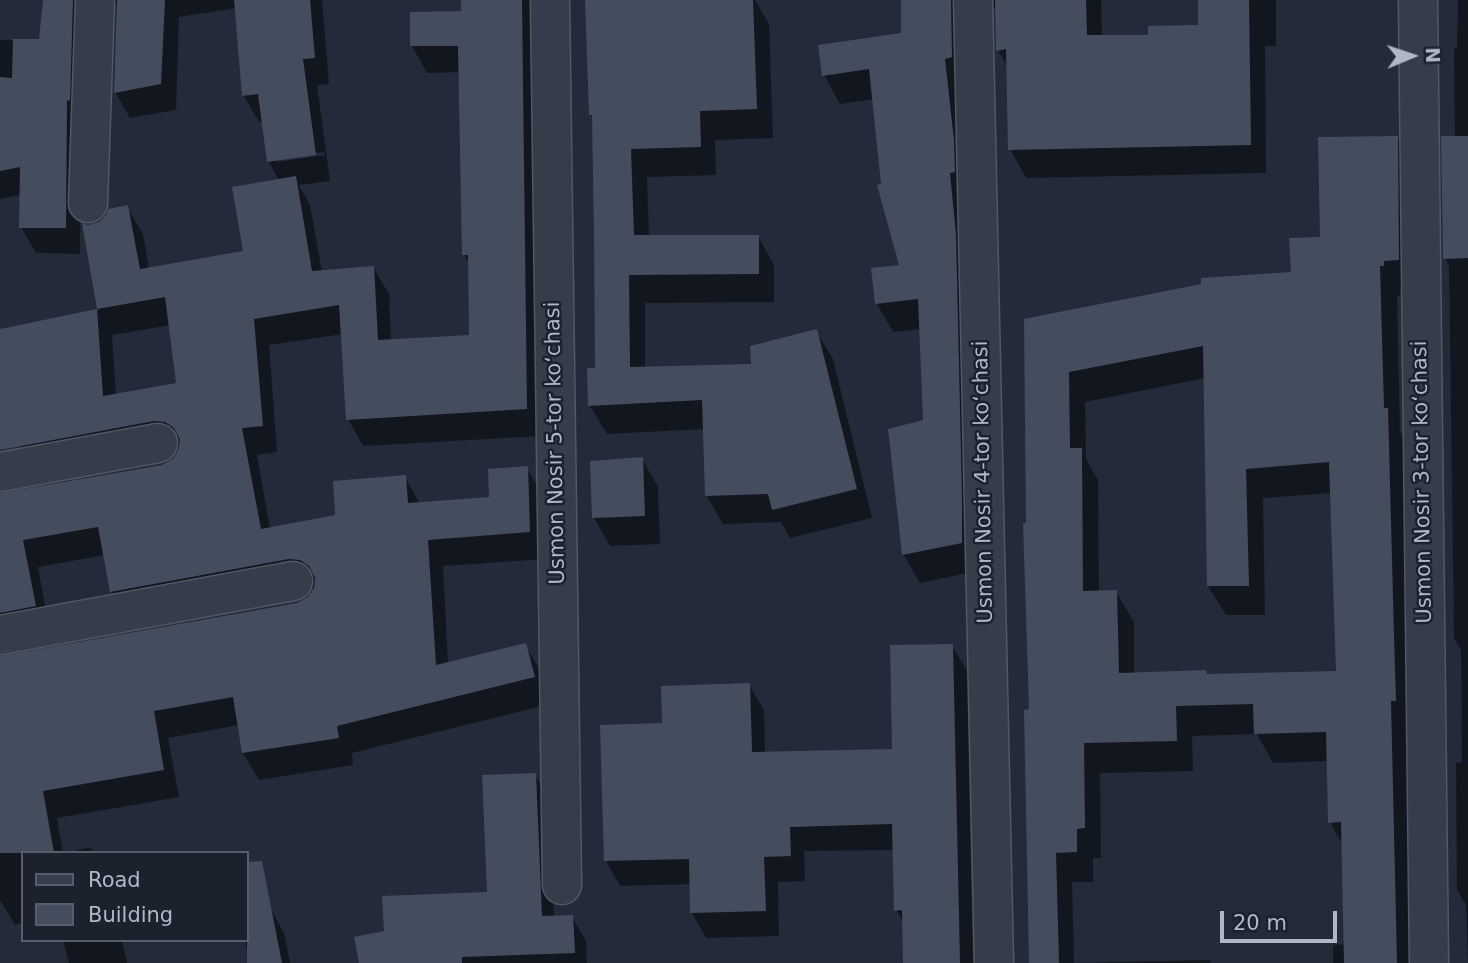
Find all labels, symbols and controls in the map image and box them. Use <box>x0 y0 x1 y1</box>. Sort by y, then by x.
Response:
north arrow <box>1377 21 1447 91</box>
text: N <box>1422 47 1444 64</box>
street label: Usmon Nosir 5-tor koʻchasi <box>541 301 571 585</box>
street label: Usmon Nosir 4-tor koʻchasi <box>969 340 999 624</box>
street label: Usmon Nosir 3-tor koʻchasi <box>1408 340 1438 624</box>
legend <box>21 851 248 942</box>
text: Road <box>88 868 141 892</box>
scale bar <box>1223 897 1340 941</box>
text: Building <box>88 903 173 927</box>
text: 20 m <box>1233 911 1287 935</box>

